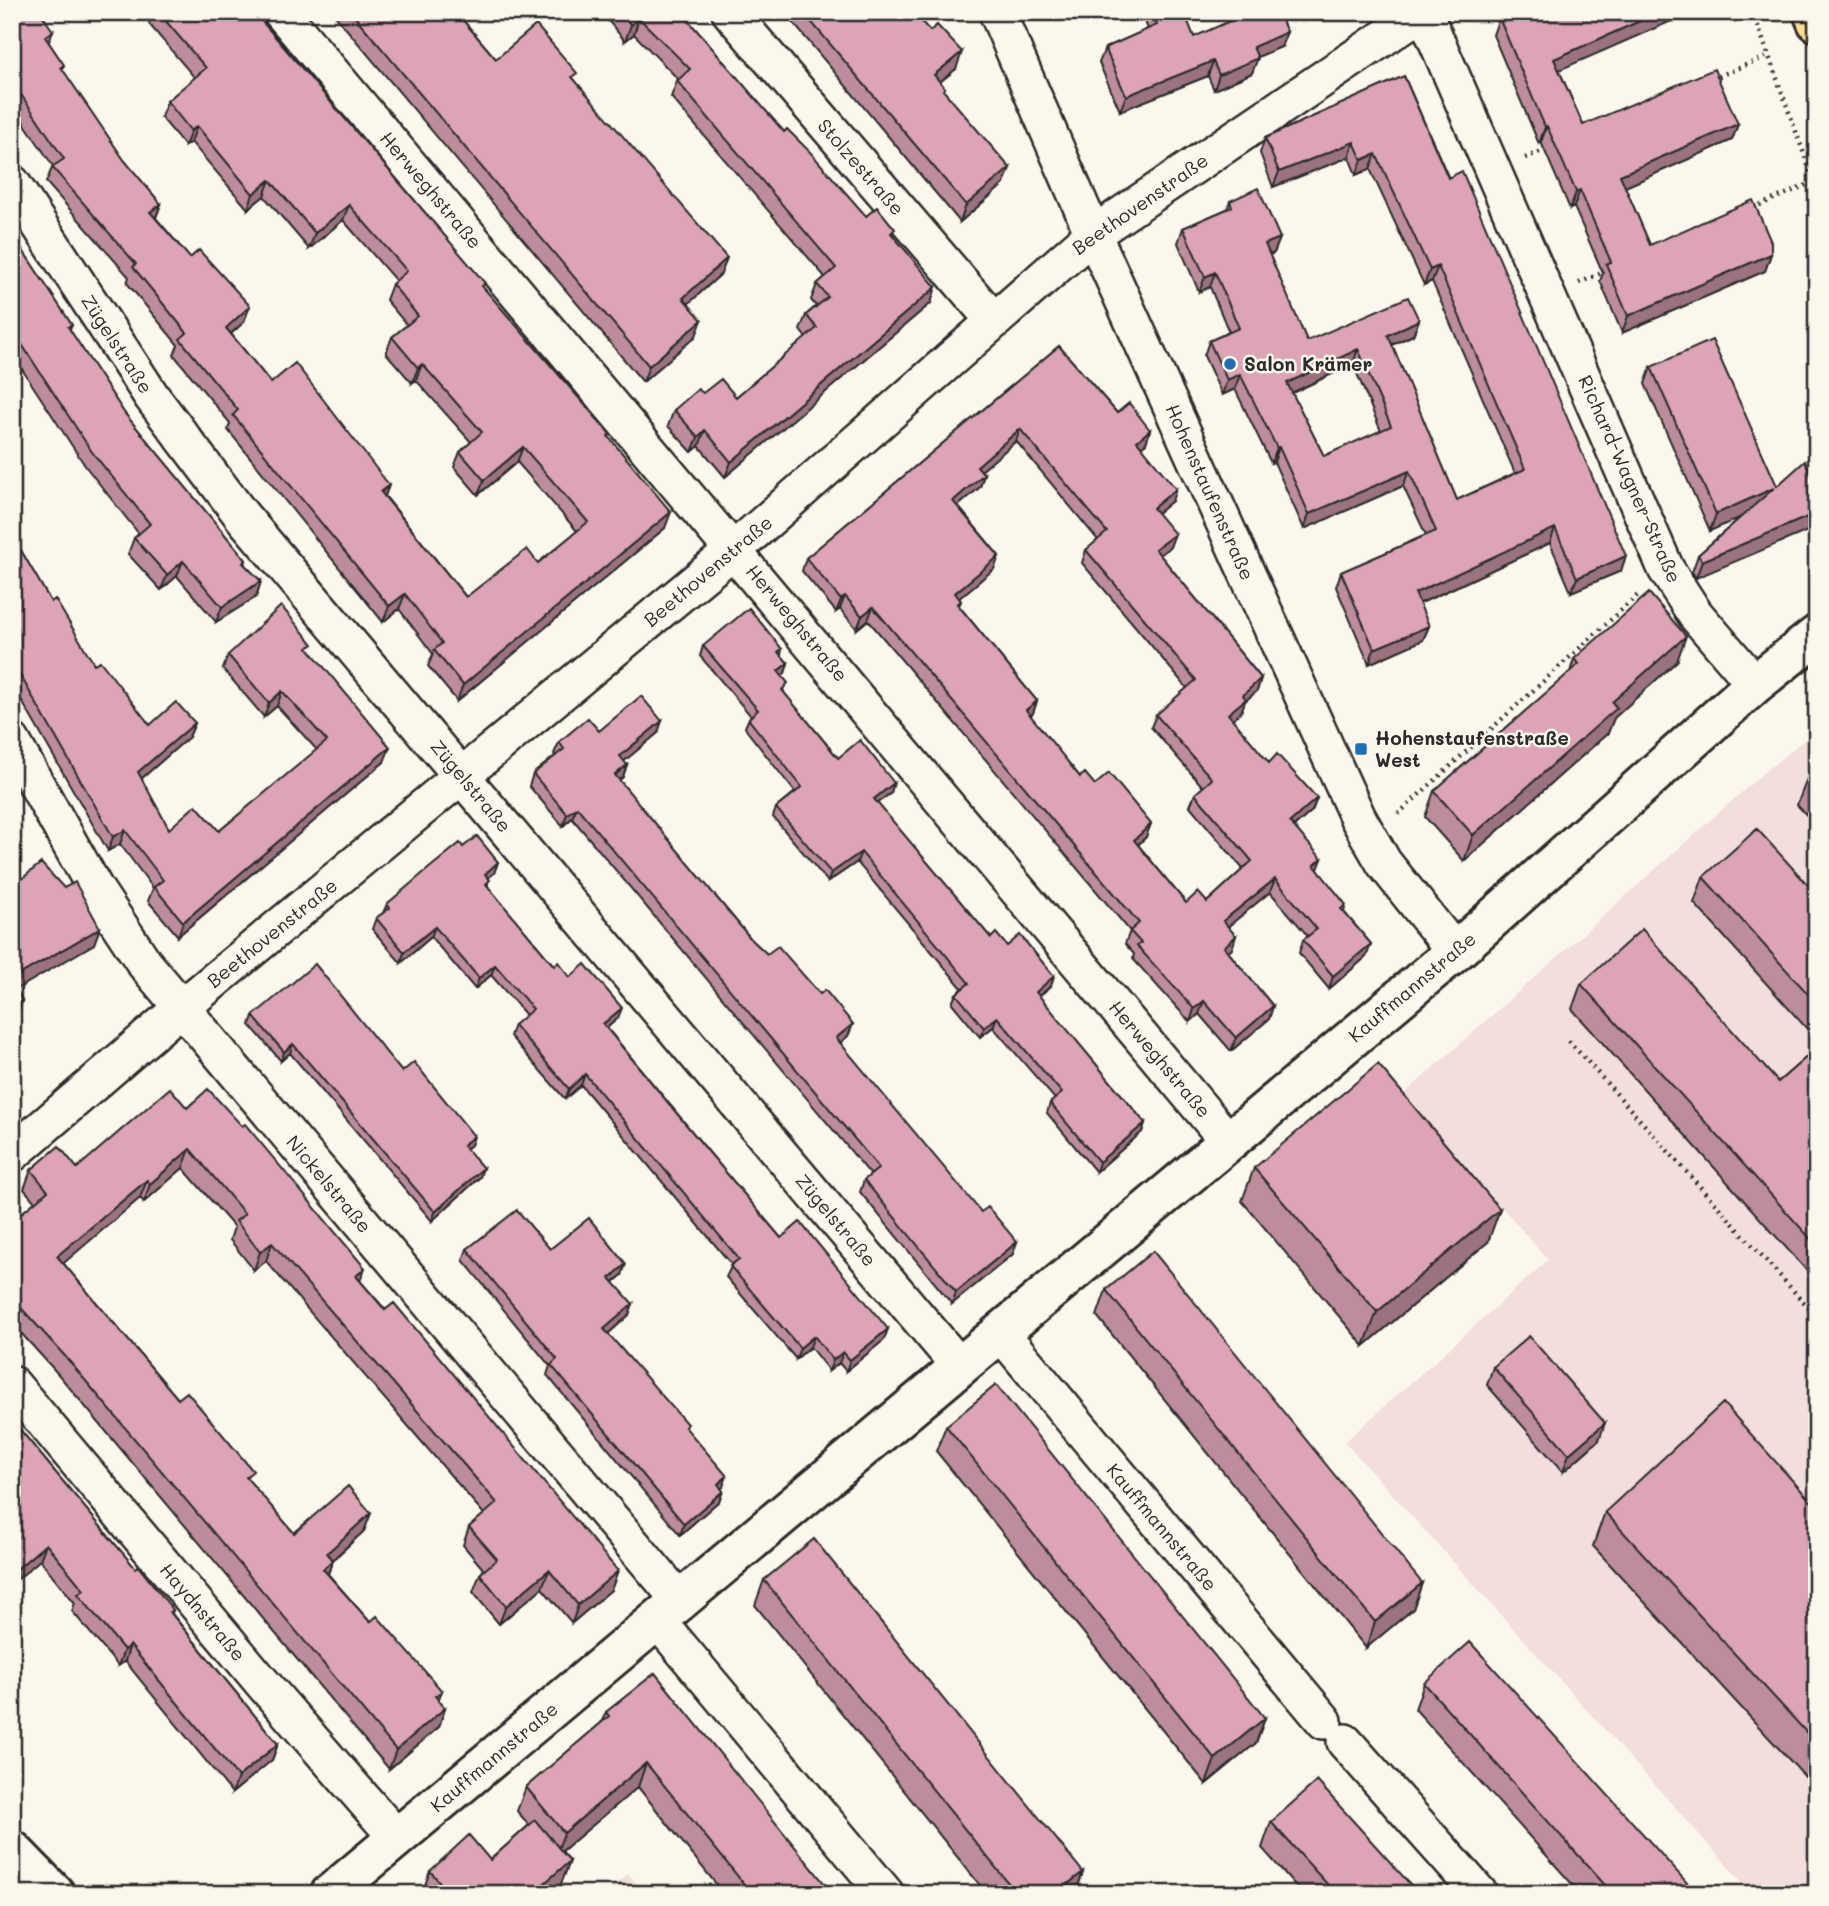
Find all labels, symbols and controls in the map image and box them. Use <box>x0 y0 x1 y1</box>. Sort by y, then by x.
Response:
street label: Stolzestraße <box>813 113 910 220</box>
street label: Herweghstraße <box>375 126 488 254</box>
street label: Beethovenstraße <box>1067 147 1213 260</box>
street label: Zügelstraße <box>76 289 159 398</box>
place label: Salon Krämer <box>1244 351 1372 376</box>
marker: Salon Krämer <box>1222 356 1238 372</box>
street label: Richard-Wagner-Straße <box>1573 371 1688 587</box>
street label: Hohenstaufenstraße <box>1160 400 1261 584</box>
street label: Beethovenstraße <box>638 509 777 632</box>
street label: Herweghstraße <box>741 559 854 687</box>
place label: Hohenstaufenstraße West <box>1375 725 1569 772</box>
street label: Zügelstraße <box>425 734 517 837</box>
marker: Hohenstaufenstraße West <box>1353 741 1369 757</box>
street label: Beethovenstraße <box>201 872 342 993</box>
street label: Kauffmannstraße <box>1343 926 1481 1047</box>
street label: Herweghstraße <box>1104 995 1217 1123</box>
street label: Nickelstraße <box>281 1130 378 1238</box>
street label: Zügelstraße <box>790 1168 882 1271</box>
street label: Kauffmannstraße <box>1102 1458 1223 1596</box>
street label: Haydnstraße <box>155 1557 252 1666</box>
street label: Kauffmannstraße <box>425 1696 563 1817</box>

